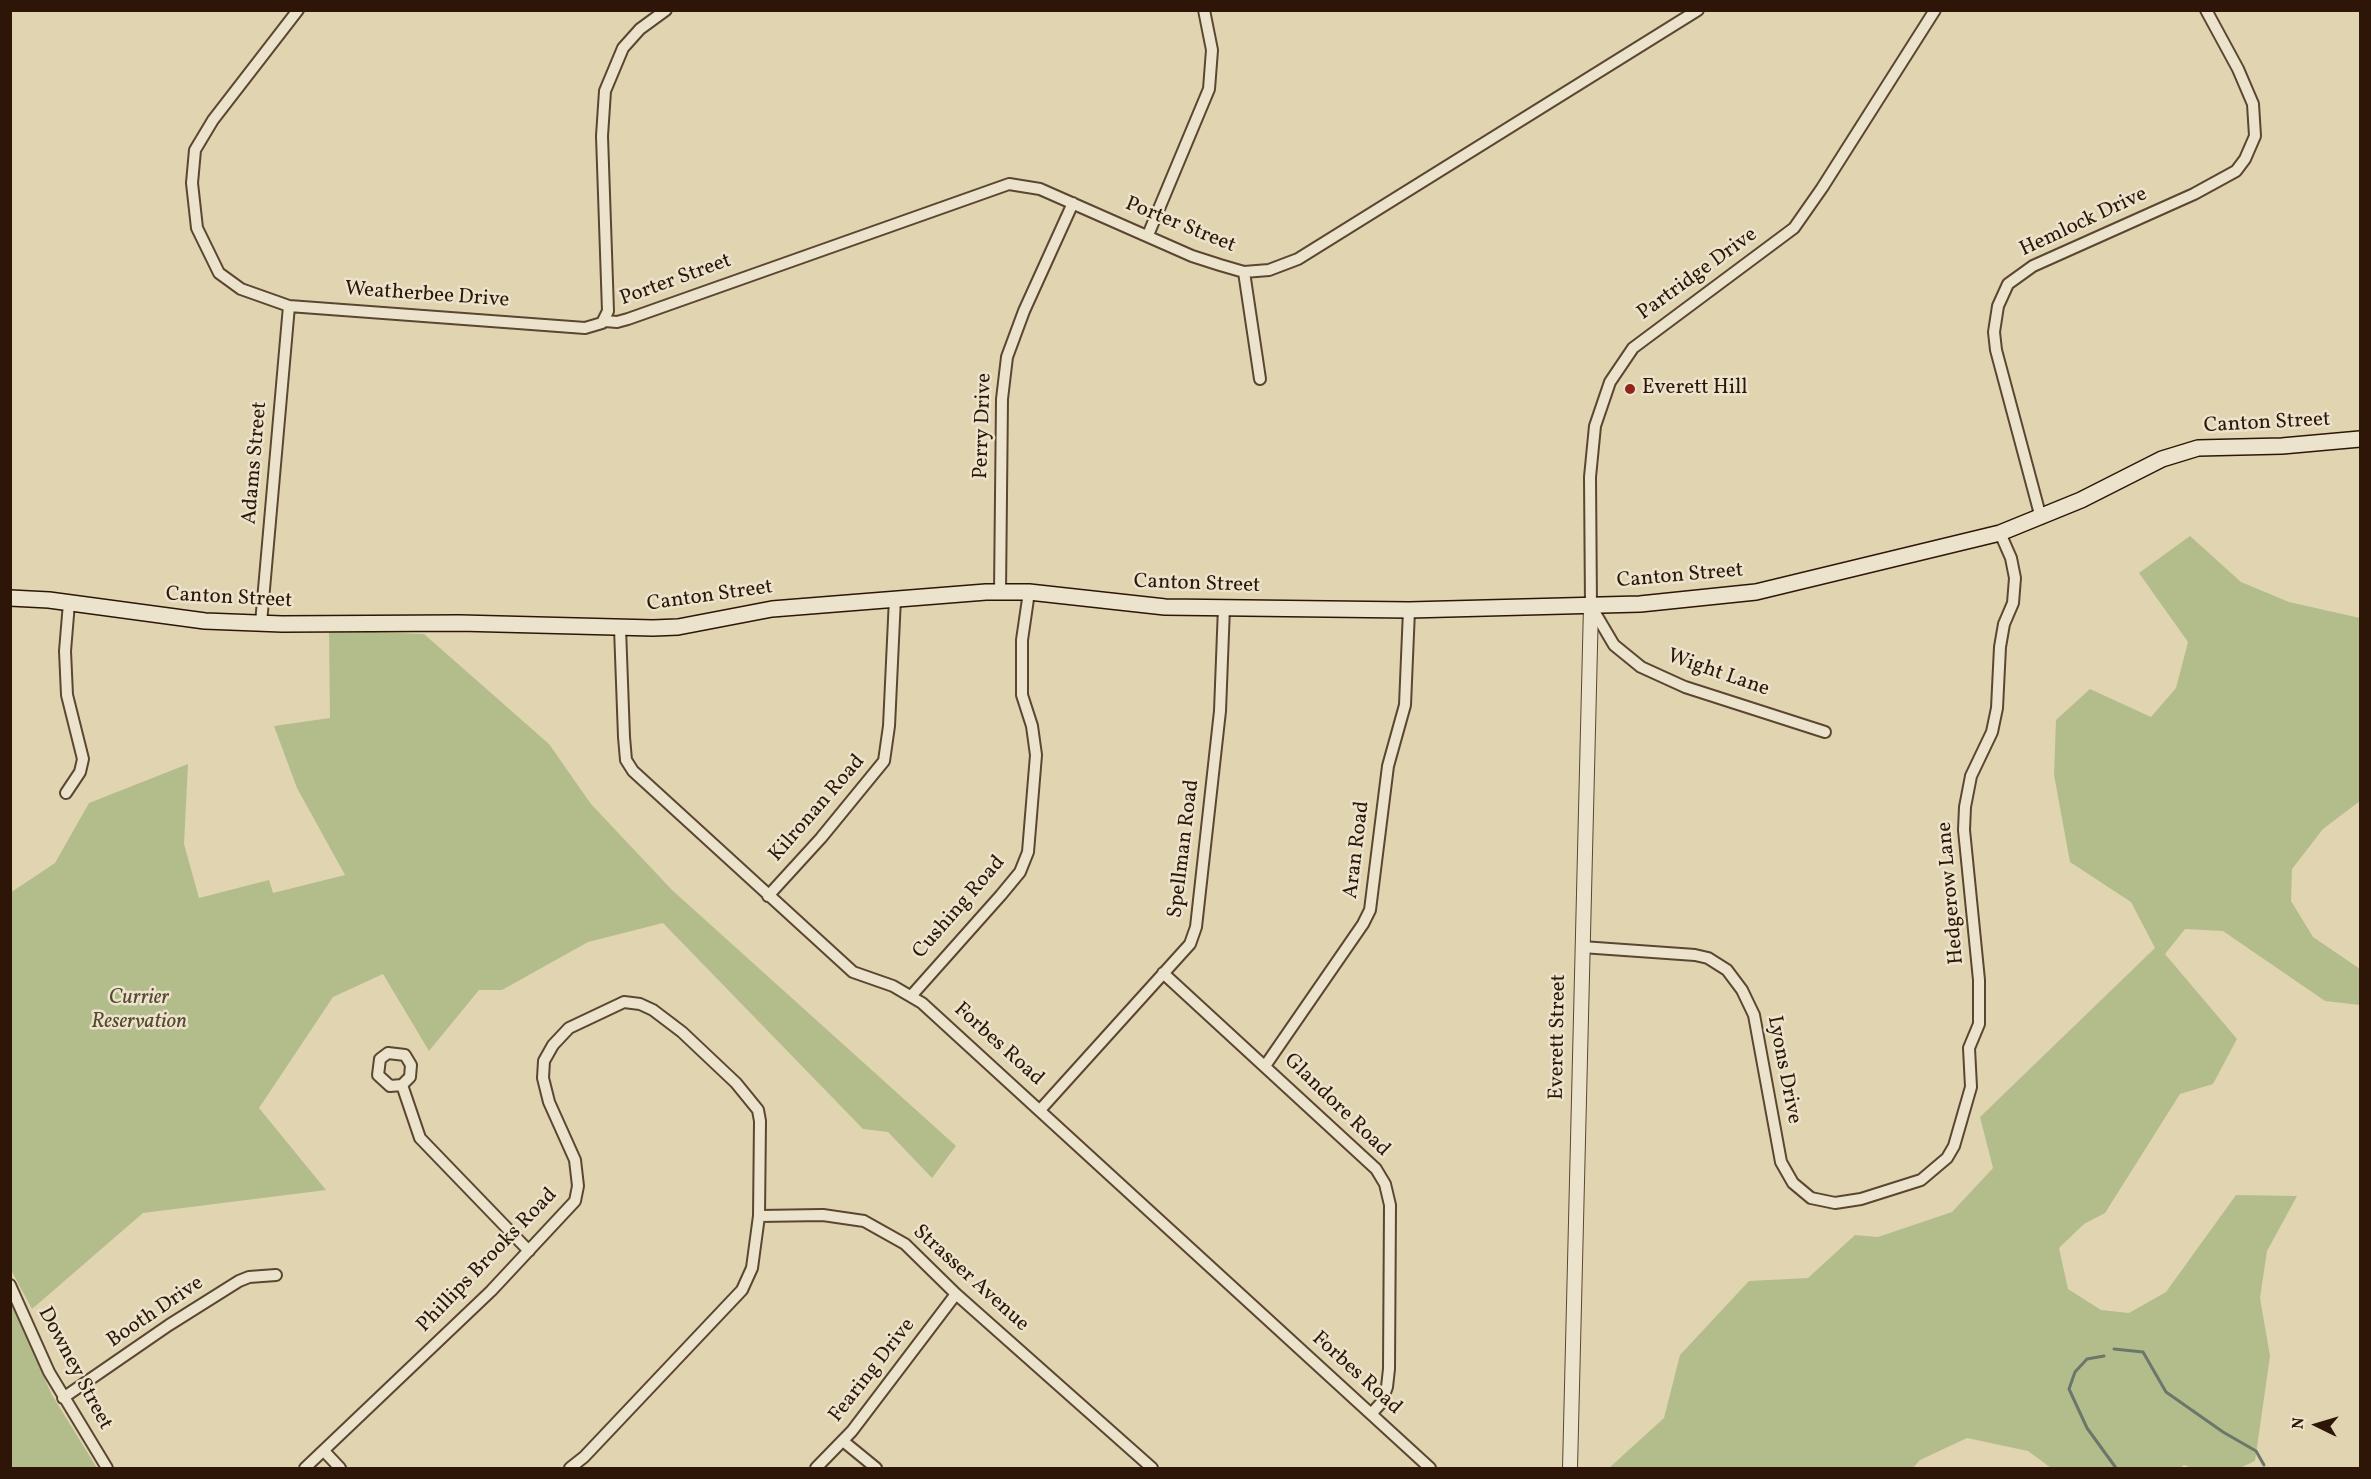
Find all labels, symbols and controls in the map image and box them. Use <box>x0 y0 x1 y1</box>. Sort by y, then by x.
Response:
street label: Hemlock Drive <box>2016 183 2152 263</box>
street label: Porter Street <box>1121 192 1239 260</box>
street label: Partridge Drive <box>1633 223 1763 327</box>
street label: Porter Street <box>617 249 735 313</box>
street label: Weatherbee Drive <box>344 278 510 314</box>
street label: Perry Drive <box>970 373 998 479</box>
place label: Everett Hill <box>1642 376 1748 402</box>
marker: Everett Hill <box>1623 382 1637 396</box>
street label: Adams Street <box>238 400 274 526</box>
street label: Canton Street <box>2203 408 2331 440</box>
street label: Canton Street <box>1616 559 1744 595</box>
street label: Canton Street <box>1133 570 1261 600</box>
street label: Canton Street <box>645 576 775 618</box>
street label: Canton Street <box>165 583 293 615</box>
street label: Wight Lane <box>1664 645 1772 703</box>
street label: Kilronan Road <box>765 750 871 868</box>
street label: Spellman Road <box>1164 778 1206 920</box>
street label: Aran Road <box>1340 800 1376 900</box>
street label: Hedgerow Lane <box>1933 821 1971 965</box>
street label: Cushing Road <box>908 851 1012 965</box>
street label: Everett Street <box>1545 974 1573 1100</box>
park label: Currier Reservation <box>91 986 187 1036</box>
street label: Forbes Road <box>948 998 1048 1092</box>
street label: Lyons Drive <box>1760 1014 1806 1126</box>
street label: Glandore Road <box>1278 1049 1394 1163</box>
street label: Phillips Brooks Road <box>413 1183 563 1339</box>
street label: Strasser Avenue <box>907 1220 1033 1338</box>
street label: Booth Drive <box>103 1272 209 1354</box>
street label: Downey Street <box>31 1303 117 1435</box>
street label: Fearing Drive <box>825 1314 921 1428</box>
street label: Forbes Road <box>1306 1327 1406 1421</box>
north arrow <box>2287 1395 2347 1455</box>
text: N <box>2288 1417 2311 1430</box>

